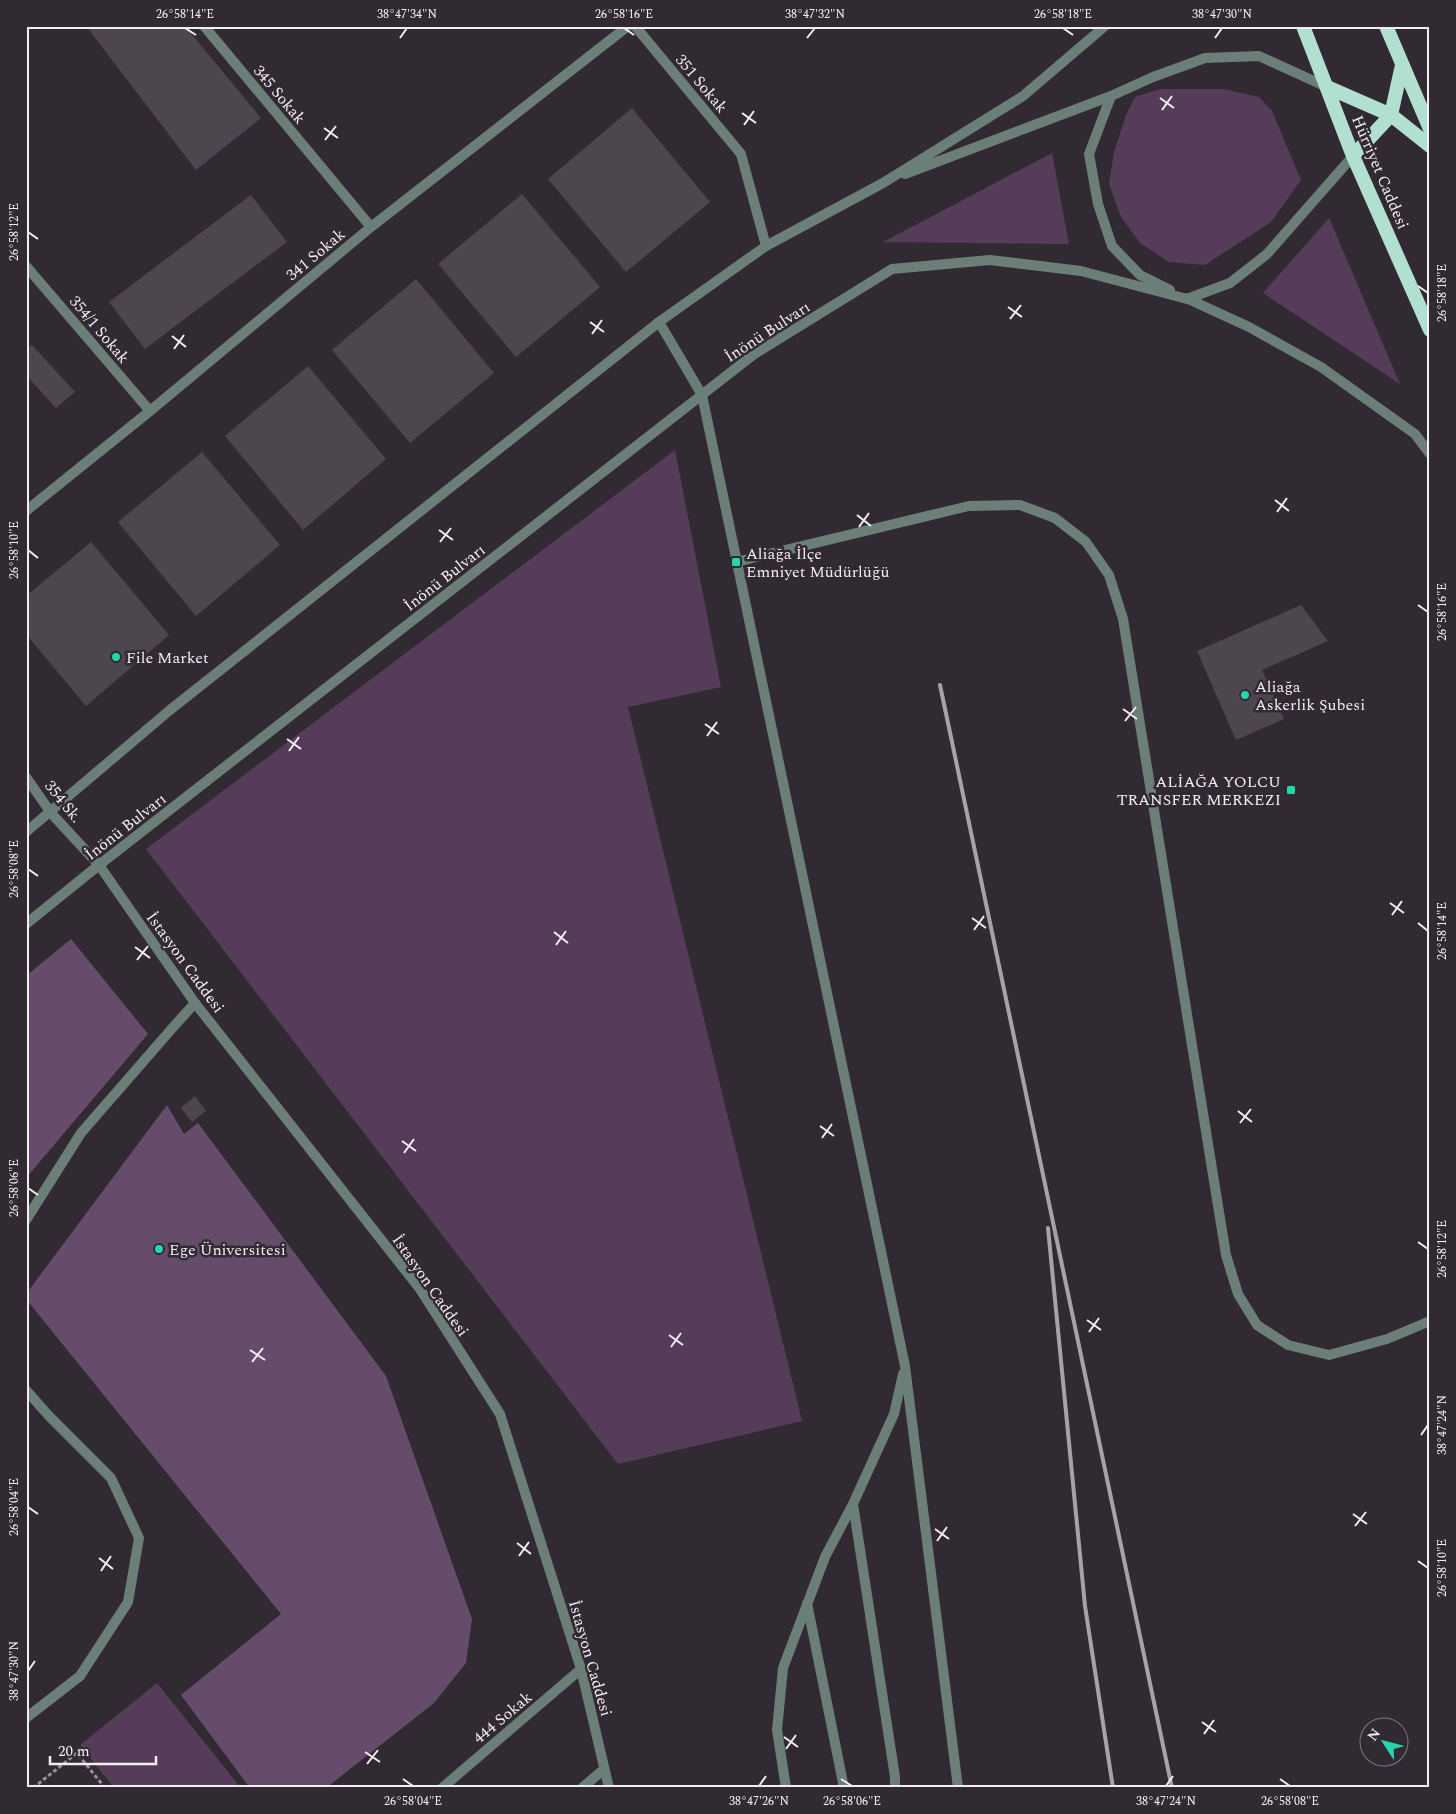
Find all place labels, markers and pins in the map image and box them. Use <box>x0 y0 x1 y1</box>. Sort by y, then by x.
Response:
place label: Aliağa İlçe Emniyet Müdürlüğü <box>746 542 890 584</box>
marker: Aliağa İlçe Emniyet Müdürlüğü <box>730 556 742 568</box>
place label: File Market <box>126 646 209 670</box>
marker: File Market <box>110 651 122 663</box>
place label: Aliağa Askerlik Şubesi <box>1255 675 1365 717</box>
marker: Aliağa Askerlik Şubesi <box>1239 689 1251 701</box>
place label: ALİAĞA YOLCU TRANSFER MERKEZI <box>1117 770 1281 812</box>
marker: ALİAĞA YOLCU TRANSFER MERKEZI <box>1285 784 1297 796</box>
place label: Ege Üniversitesi <box>169 1238 286 1262</box>
marker: Ege Üniversitesi <box>153 1243 165 1255</box>

